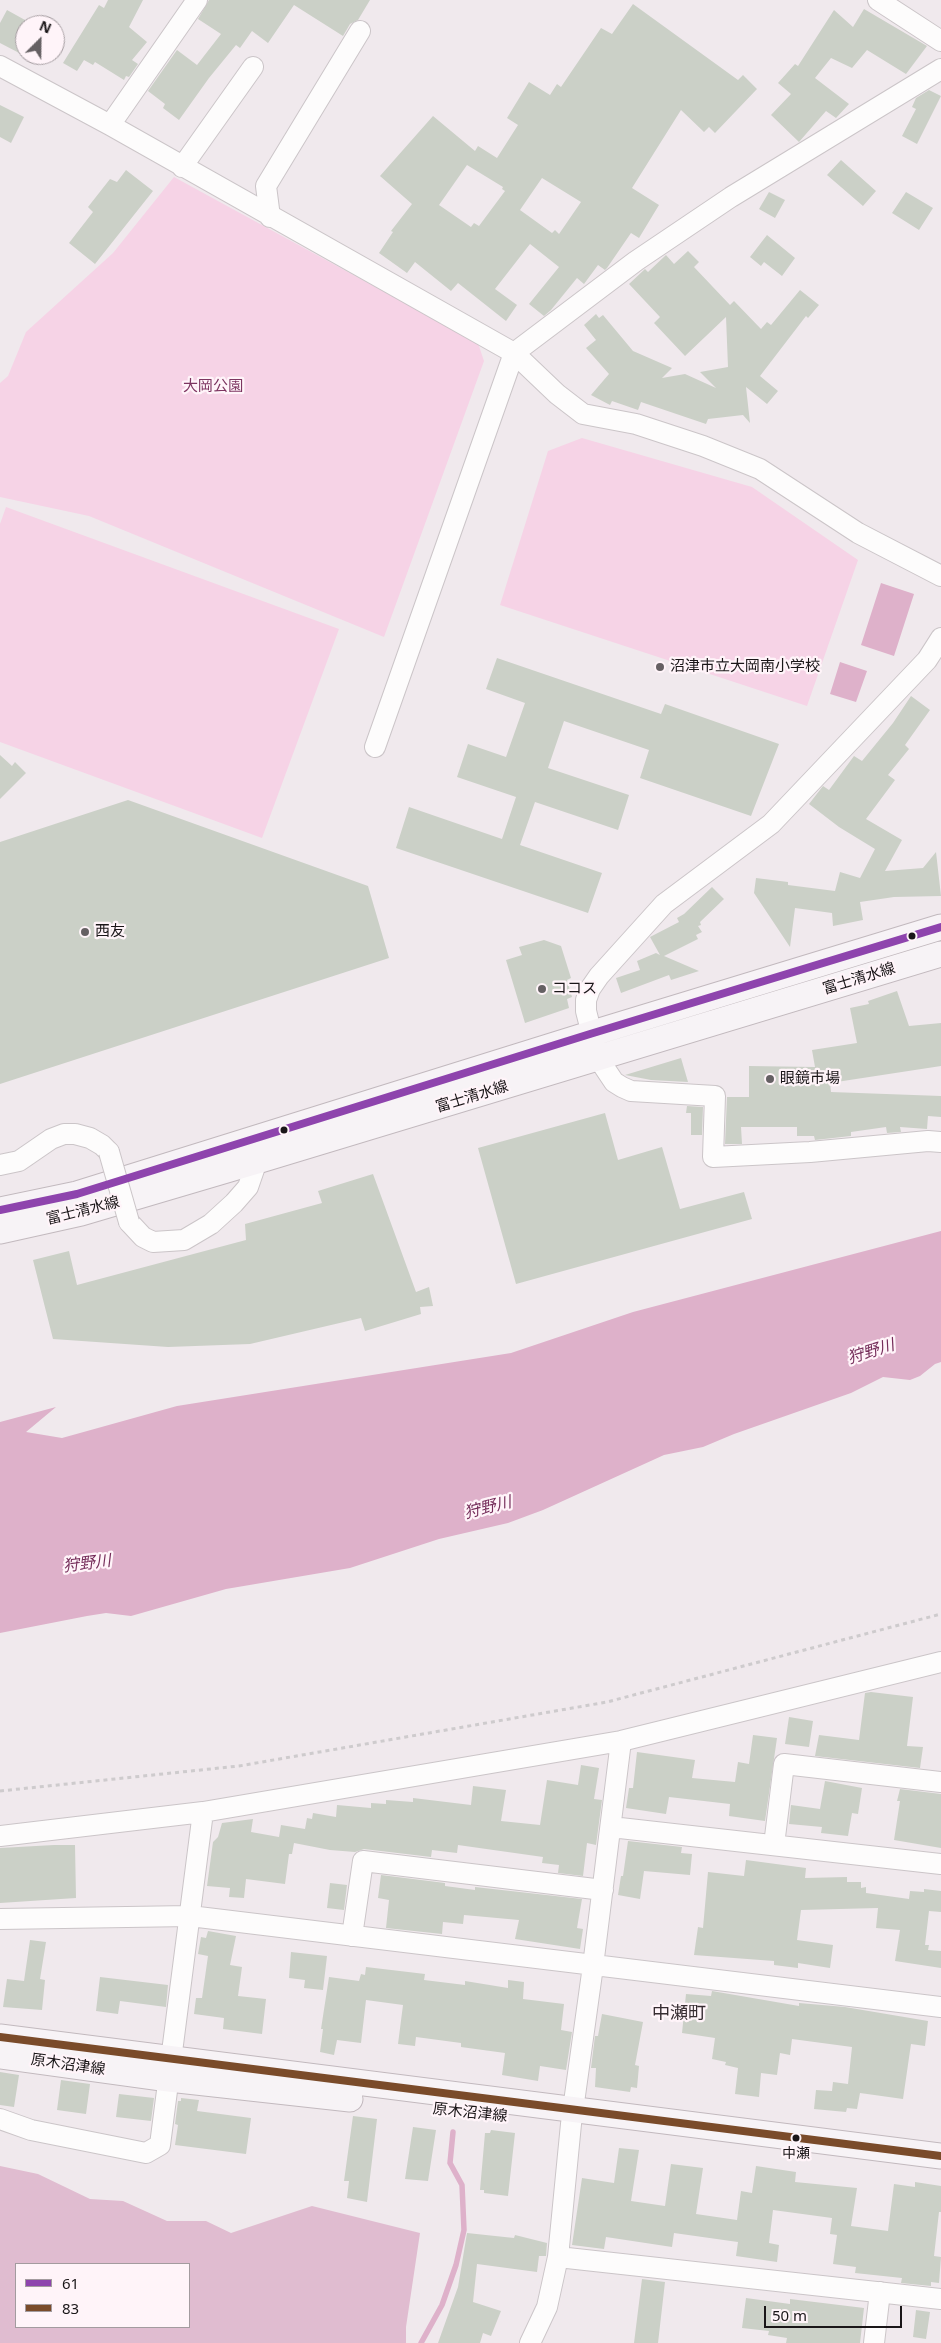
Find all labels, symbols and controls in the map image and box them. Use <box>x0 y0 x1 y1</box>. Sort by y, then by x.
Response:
north arrow <box>15 15 65 65</box>
text: N <box>37 16 55 38</box>
park label: 大岡公園 <box>183 378 243 396</box>
place label: 沼津市立大岡南小学校 <box>670 658 820 676</box>
marker: 沼津市立大岡南小学校 <box>654 661 666 673</box>
place label: 西友 <box>95 923 125 941</box>
marker: 西友 <box>79 926 91 938</box>
unlabelled marker <box>907 931 917 941</box>
street label: 富士清水線 <box>821 959 897 999</box>
place label: ココス <box>552 980 597 998</box>
marker: ココス <box>536 983 548 995</box>
place label: 眼鏡市場 <box>780 1070 840 1088</box>
marker: 眼鏡市場 <box>764 1073 776 1085</box>
street label: 富士清水線 <box>434 1077 510 1117</box>
unlabelled marker <box>279 1125 289 1135</box>
street label: 富士清水線 <box>44 1193 122 1229</box>
water label: 狩野川 <box>845 1336 897 1368</box>
water label: 狩野川 <box>462 1493 514 1523</box>
water label: 狩野川 <box>62 1552 112 1576</box>
district label: 中瀬町 <box>652 2003 706 2025</box>
street label: 原木沼津線 <box>30 2051 106 2079</box>
street label: 原木沼津線 <box>432 2100 508 2126</box>
marker: 中瀬 <box>791 2133 801 2143</box>
place label: 中瀬 <box>782 2146 810 2162</box>
legend <box>15 2263 190 2328</box>
text: 61 <box>62 2273 79 2293</box>
scale bar <box>766 2296 904 2328</box>
text: 83 <box>62 2298 79 2318</box>
text: 50 m <box>772 2305 807 2325</box>

